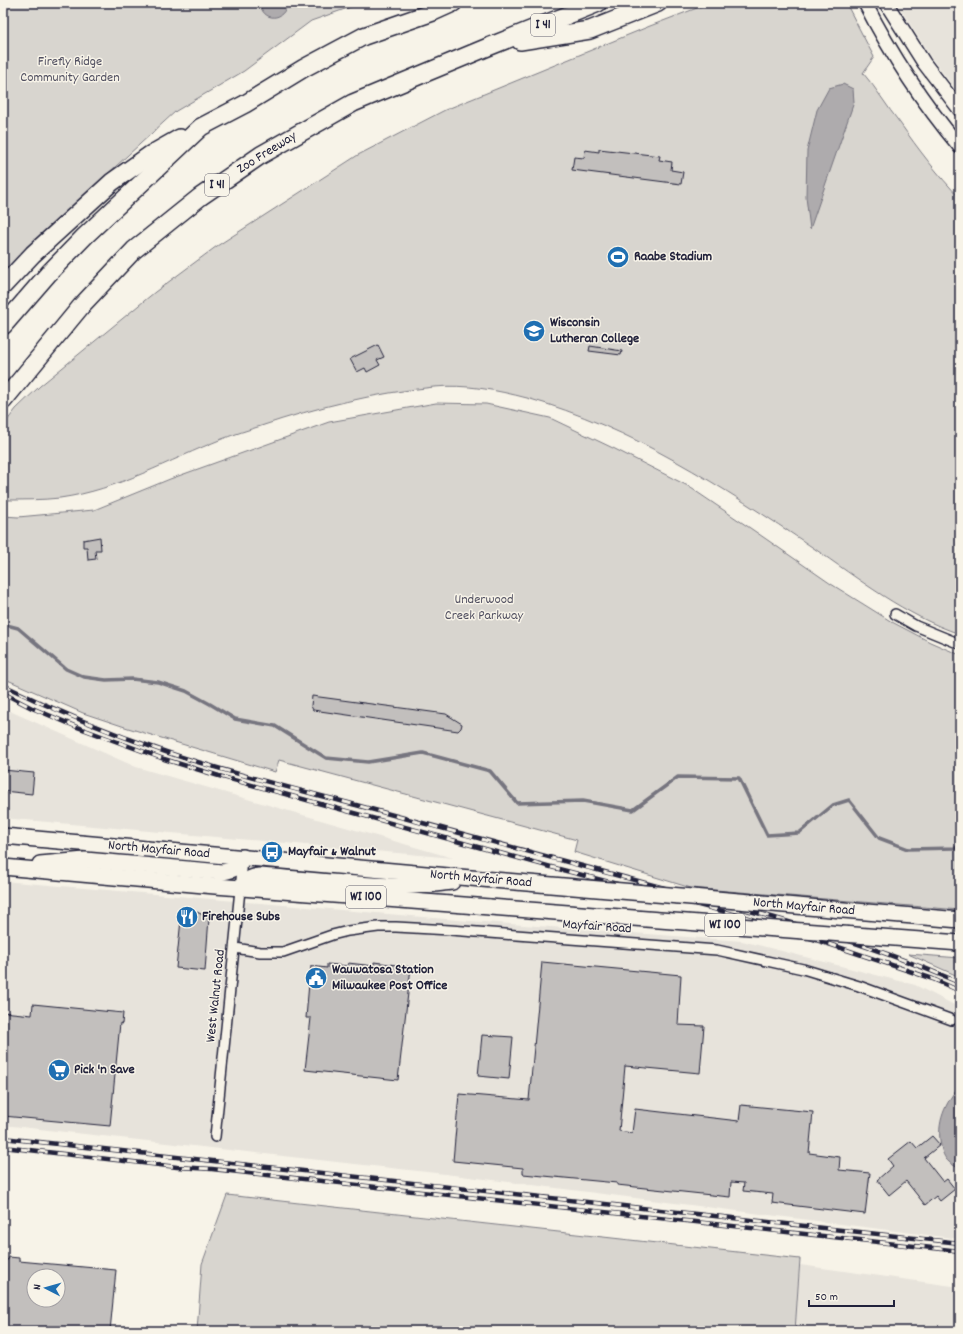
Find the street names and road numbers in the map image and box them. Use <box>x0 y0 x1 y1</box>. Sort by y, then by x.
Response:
road number: I 41 <box>531 14 555 36</box>
street label: Zoo Freeway <box>233 127 301 179</box>
road number: I 41 <box>205 174 229 196</box>
street label: North Mayfair Road <box>107 836 211 864</box>
street label: North Mayfair Road <box>429 865 533 893</box>
road number: WI 100 <box>346 886 386 908</box>
street label: North Mayfair Road <box>752 893 856 921</box>
road number: WI 100 <box>705 914 745 936</box>
street label: Mayfair Road <box>562 915 632 939</box>
street label: West Walnut Road <box>201 948 231 1044</box>

